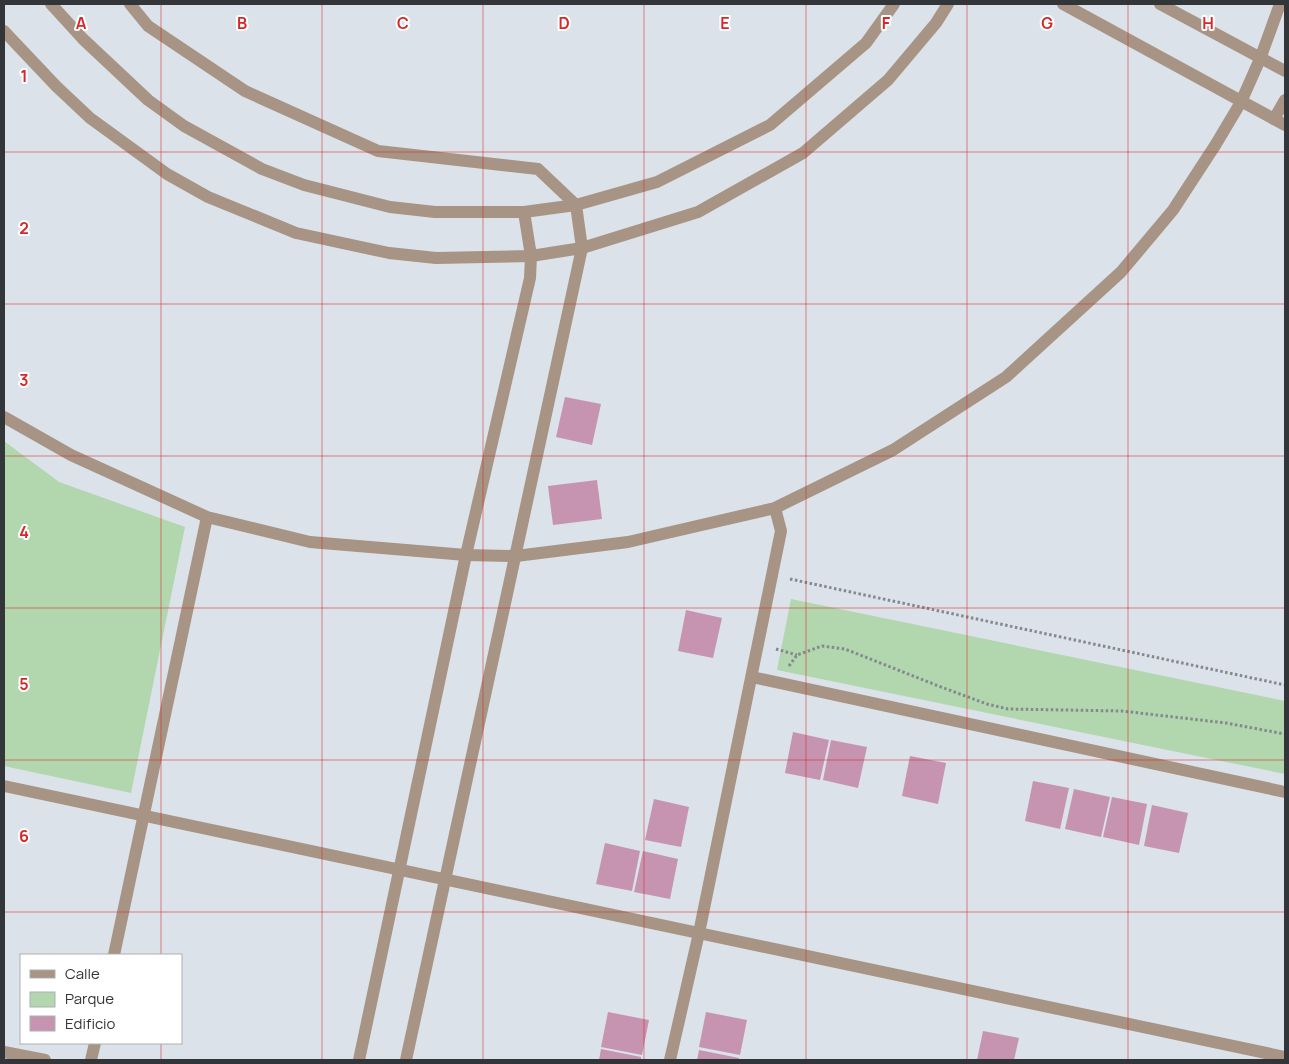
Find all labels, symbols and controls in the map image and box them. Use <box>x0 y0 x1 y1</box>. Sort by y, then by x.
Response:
text: A <box>76 12 87 34</box>
text: B <box>237 12 247 34</box>
text: C <box>397 12 409 34</box>
text: D <box>558 12 570 34</box>
text: E <box>720 12 730 34</box>
text: F <box>882 12 891 34</box>
text: G <box>1041 12 1053 34</box>
text: H <box>1202 12 1214 34</box>
text: 1 <box>20 65 28 87</box>
text: 2 <box>19 217 29 239</box>
text: 3 <box>19 369 29 391</box>
text: 4 <box>19 521 29 543</box>
text: 5 <box>19 673 29 695</box>
text: 6 <box>19 825 29 847</box>
legend <box>20 954 182 1044</box>
text: Calle <box>65 963 100 984</box>
text: Parque <box>65 988 114 1009</box>
text: Edificio <box>65 1013 116 1034</box>

